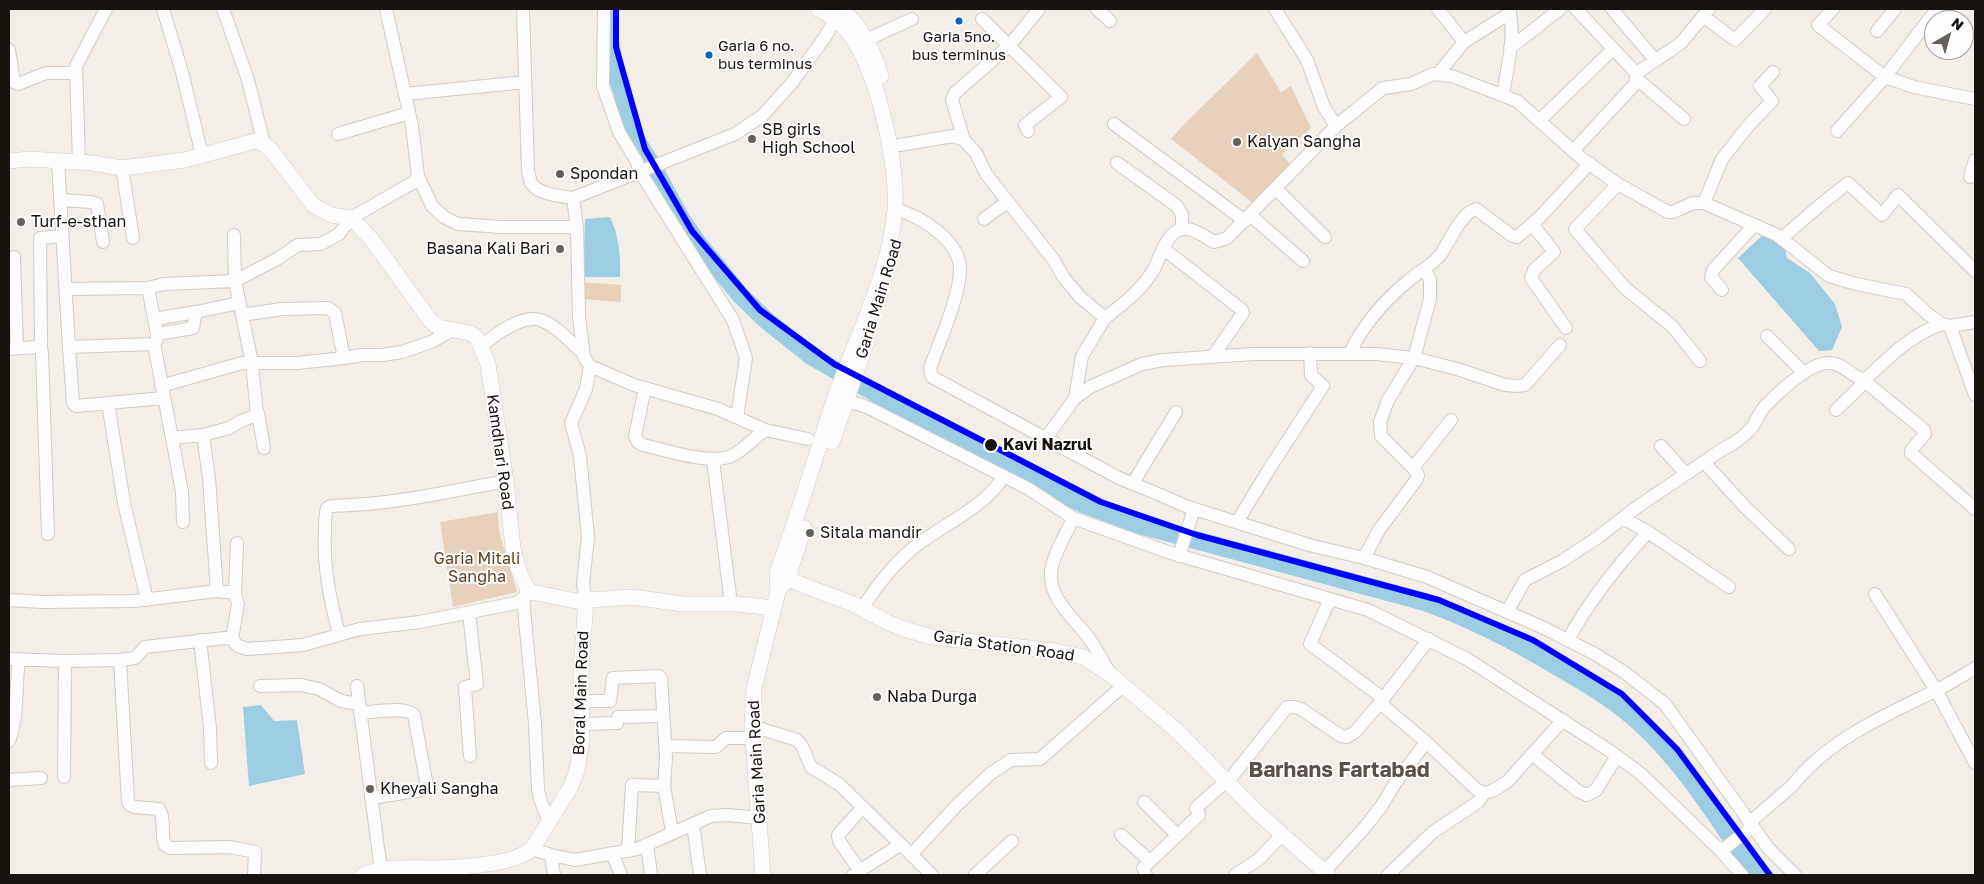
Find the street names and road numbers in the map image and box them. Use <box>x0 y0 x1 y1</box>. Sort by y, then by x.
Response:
street label: Garia Main Road <box>852 237 906 361</box>
street label: Kamdhari Road <box>482 393 518 511</box>
street label: Garia Station Road <box>932 627 1076 665</box>
street label: Boral Main Road <box>569 630 593 756</box>
street label: Garia Main Road <box>744 700 770 824</box>

